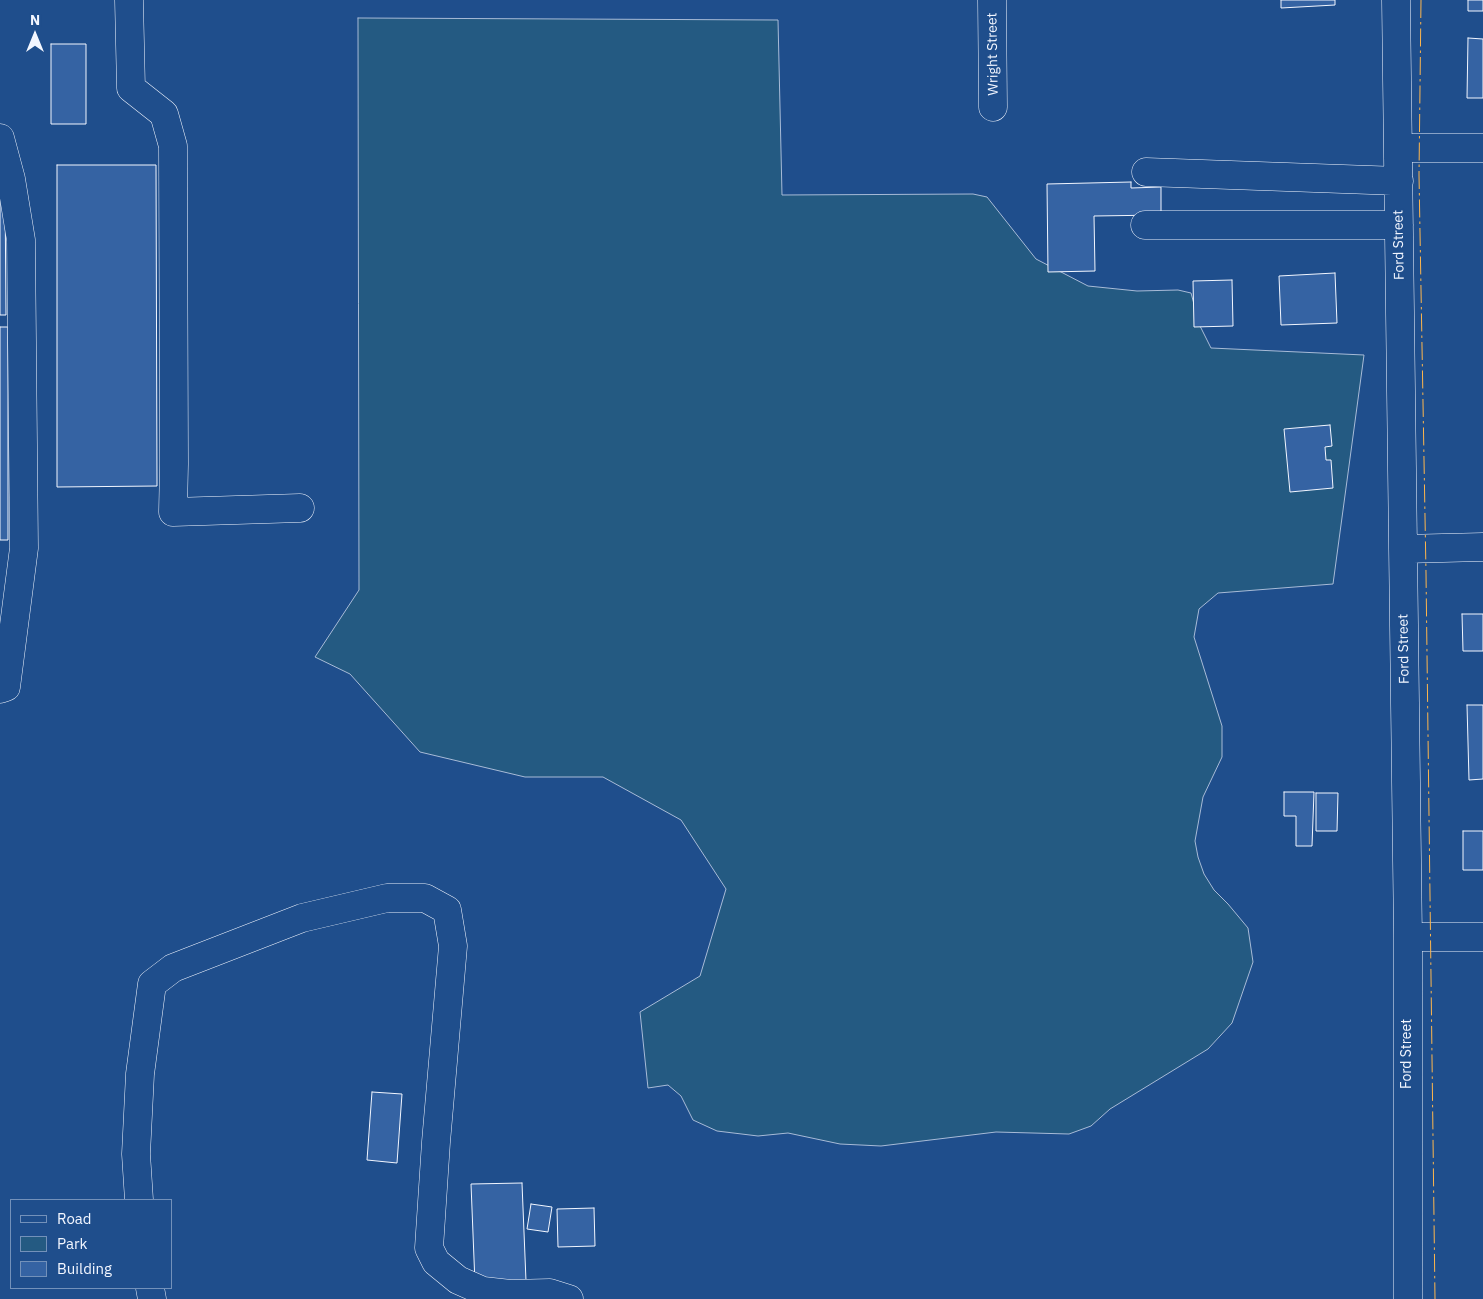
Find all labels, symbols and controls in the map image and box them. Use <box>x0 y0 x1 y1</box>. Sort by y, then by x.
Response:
north arrow <box>10 10 60 60</box>
text: N <box>30 11 40 29</box>
street label: Wright Street <box>984 12 1002 96</box>
street label: Ford Street <box>1390 210 1408 280</box>
street label: Ford Street <box>1395 614 1413 684</box>
street label: Ford Street <box>1399 1019 1415 1089</box>
legend <box>10 1199 172 1289</box>
text: Road <box>57 1209 92 1228</box>
text: Park <box>57 1234 87 1253</box>
text: Building <box>57 1259 112 1278</box>

